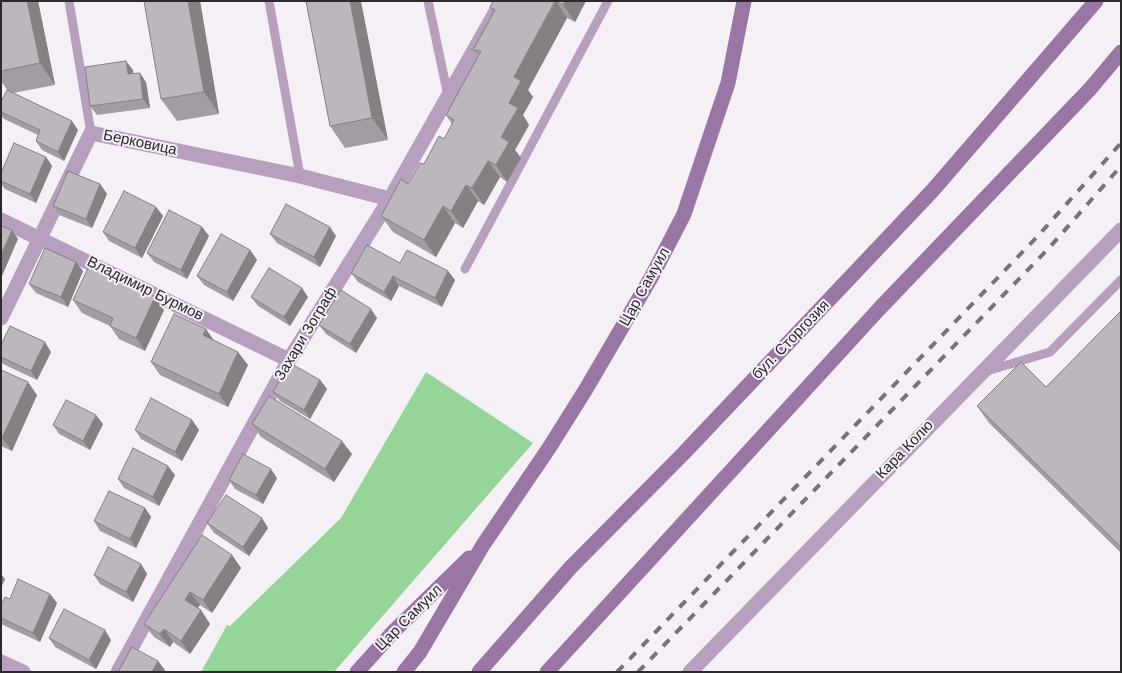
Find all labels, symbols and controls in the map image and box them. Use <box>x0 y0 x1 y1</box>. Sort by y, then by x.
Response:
street label: Берковица <box>102 126 178 160</box>
street label: Цар Самуил <box>616 245 674 329</box>
street label: Владимир Бурмов <box>84 253 206 325</box>
street label: Захари Зограф <box>271 284 341 384</box>
street label: бул. Сторгозия <box>749 297 833 383</box>
street label: Кара Колю <box>873 417 937 483</box>
street label: Цар Самуил <box>372 581 446 655</box>

